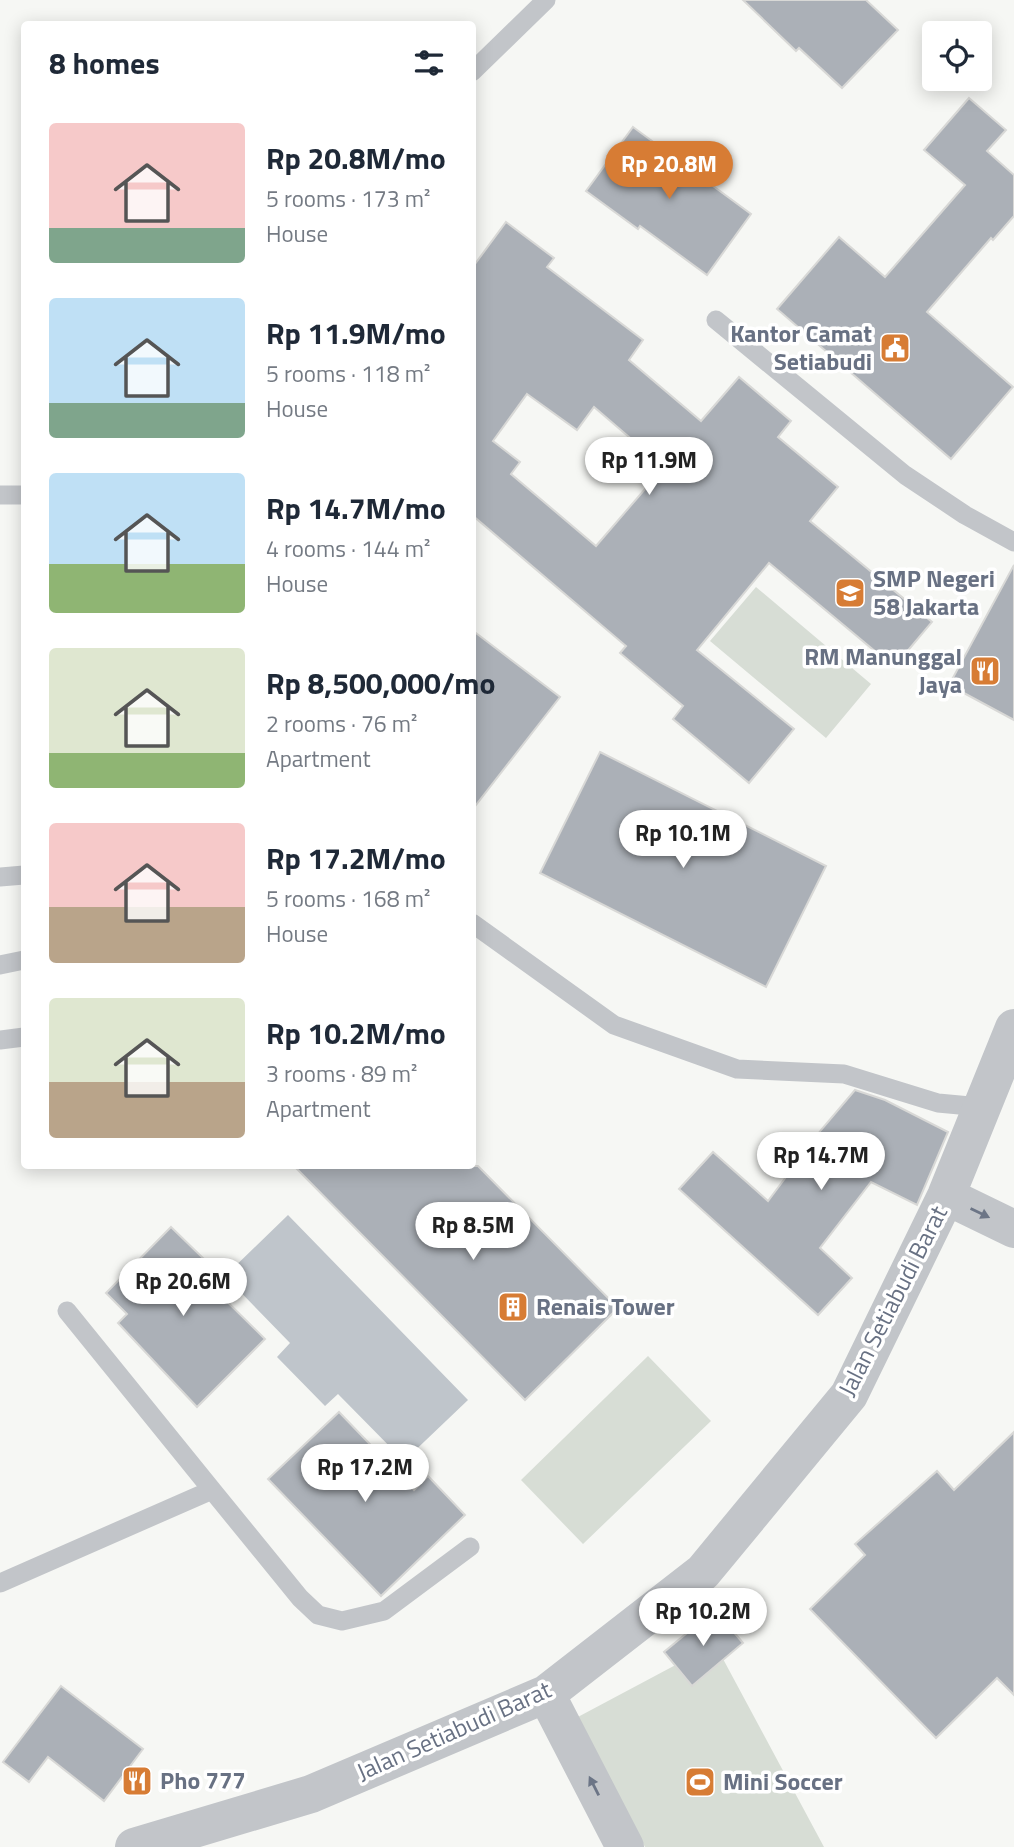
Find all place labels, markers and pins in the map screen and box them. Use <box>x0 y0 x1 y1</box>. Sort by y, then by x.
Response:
pin: Rp 20.8M <box>597 142 741 201</box>
place label: Kantor Camat Setiabudi <box>730 315 872 379</box>
public building icon: Kantor Camat Setiabudi <box>878 331 912 365</box>
pin: Rp 11.9M <box>577 438 721 497</box>
place label: SMP Negeri 58 Jakarta <box>873 560 995 624</box>
school or university icon: SMP Negeri 58 Jakarta <box>833 576 867 610</box>
place label: RM Manunggal Jaya <box>804 638 962 702</box>
restaurant icon: RM Manunggal Jaya <box>968 654 1002 688</box>
pin: Rp 10.1M <box>611 810 755 870</box>
pin: Rp 14.7M <box>749 1132 893 1192</box>
pin: Rp 8.5M <box>408 1202 538 1262</box>
pin: Rp 20.6M <box>111 1258 255 1318</box>
place label: Renais Tower <box>536 1288 675 1324</box>
building icon: Renais Tower <box>496 1290 530 1324</box>
pin: Rp 17.2M <box>293 1444 437 1504</box>
pin: Rp 10.2M <box>631 1588 775 1648</box>
place label: Pho 777 <box>160 1762 246 1798</box>
place label: Mini Soccer <box>723 1763 843 1799</box>
restaurant icon: Pho 777 <box>120 1764 154 1798</box>
sports icon: Mini Soccer <box>683 1765 717 1799</box>

